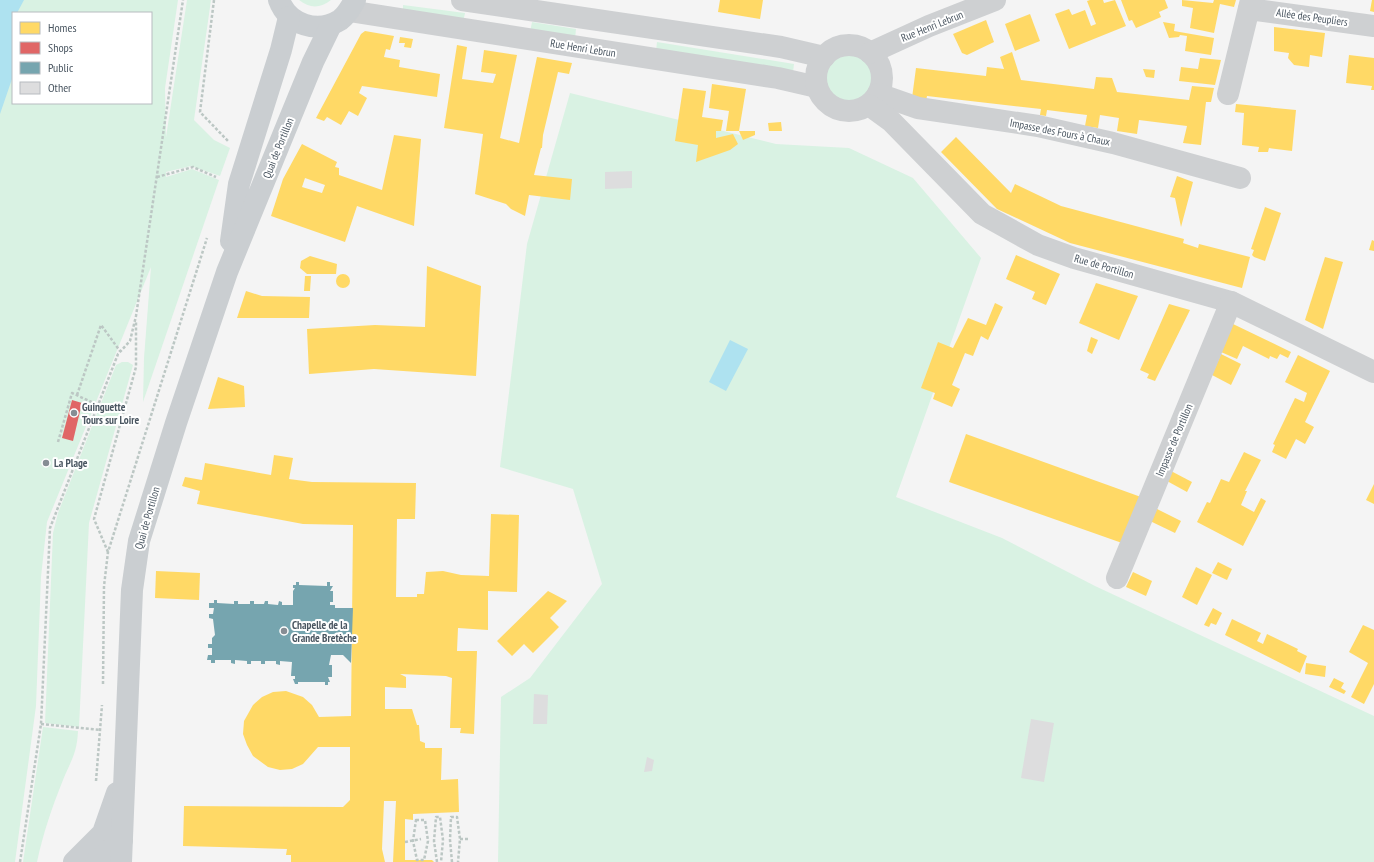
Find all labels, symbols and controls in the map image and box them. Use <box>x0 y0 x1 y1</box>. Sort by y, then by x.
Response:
street label: Allée des Peupliers <box>1275 5 1349 29</box>
street label: Rue Henri Lebrun <box>899 7 965 45</box>
legend <box>12 12 152 104</box>
text: Homes <box>48 20 76 35</box>
street label: Rue Henri Lebrun <box>549 36 617 60</box>
text: Shops <box>48 40 73 55</box>
text: Public <box>48 60 74 75</box>
text: Other <box>48 80 72 95</box>
street label: Quai de Portillon <box>259 115 297 180</box>
street label: Impasse des Fours à Chaux <box>1009 115 1112 149</box>
street label: Rue de Portillon <box>1073 251 1136 281</box>
place label: Guinguette Tours sur Loire <box>82 400 139 427</box>
street label: Impasse de Portillon <box>1152 401 1196 478</box>
marker: Guinguette Tours sur Loire <box>69 408 79 418</box>
place label: La Plage <box>54 456 88 470</box>
marker: La Plage <box>41 458 51 468</box>
street label: Quai de Portillon <box>131 485 163 551</box>
place label: Chapelle de la Grande Bretèche <box>292 618 357 645</box>
marker: Chapelle de la Grande Bretèche <box>279 626 289 636</box>

